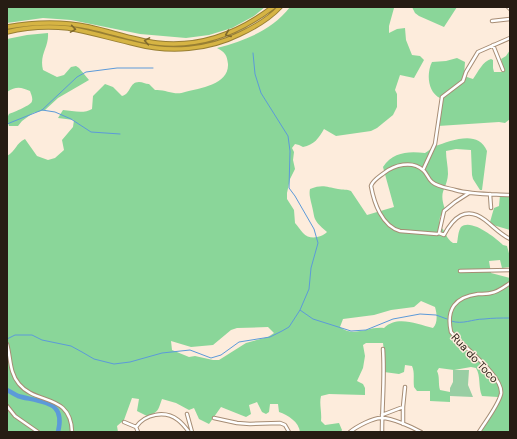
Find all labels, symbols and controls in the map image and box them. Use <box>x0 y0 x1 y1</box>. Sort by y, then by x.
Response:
one-way arrow <box>70 24 76 33</box>
one-way arrow <box>224 29 232 37</box>
one-way arrow <box>144 37 150 46</box>
street label: Rua do Toco <box>449 330 501 386</box>

